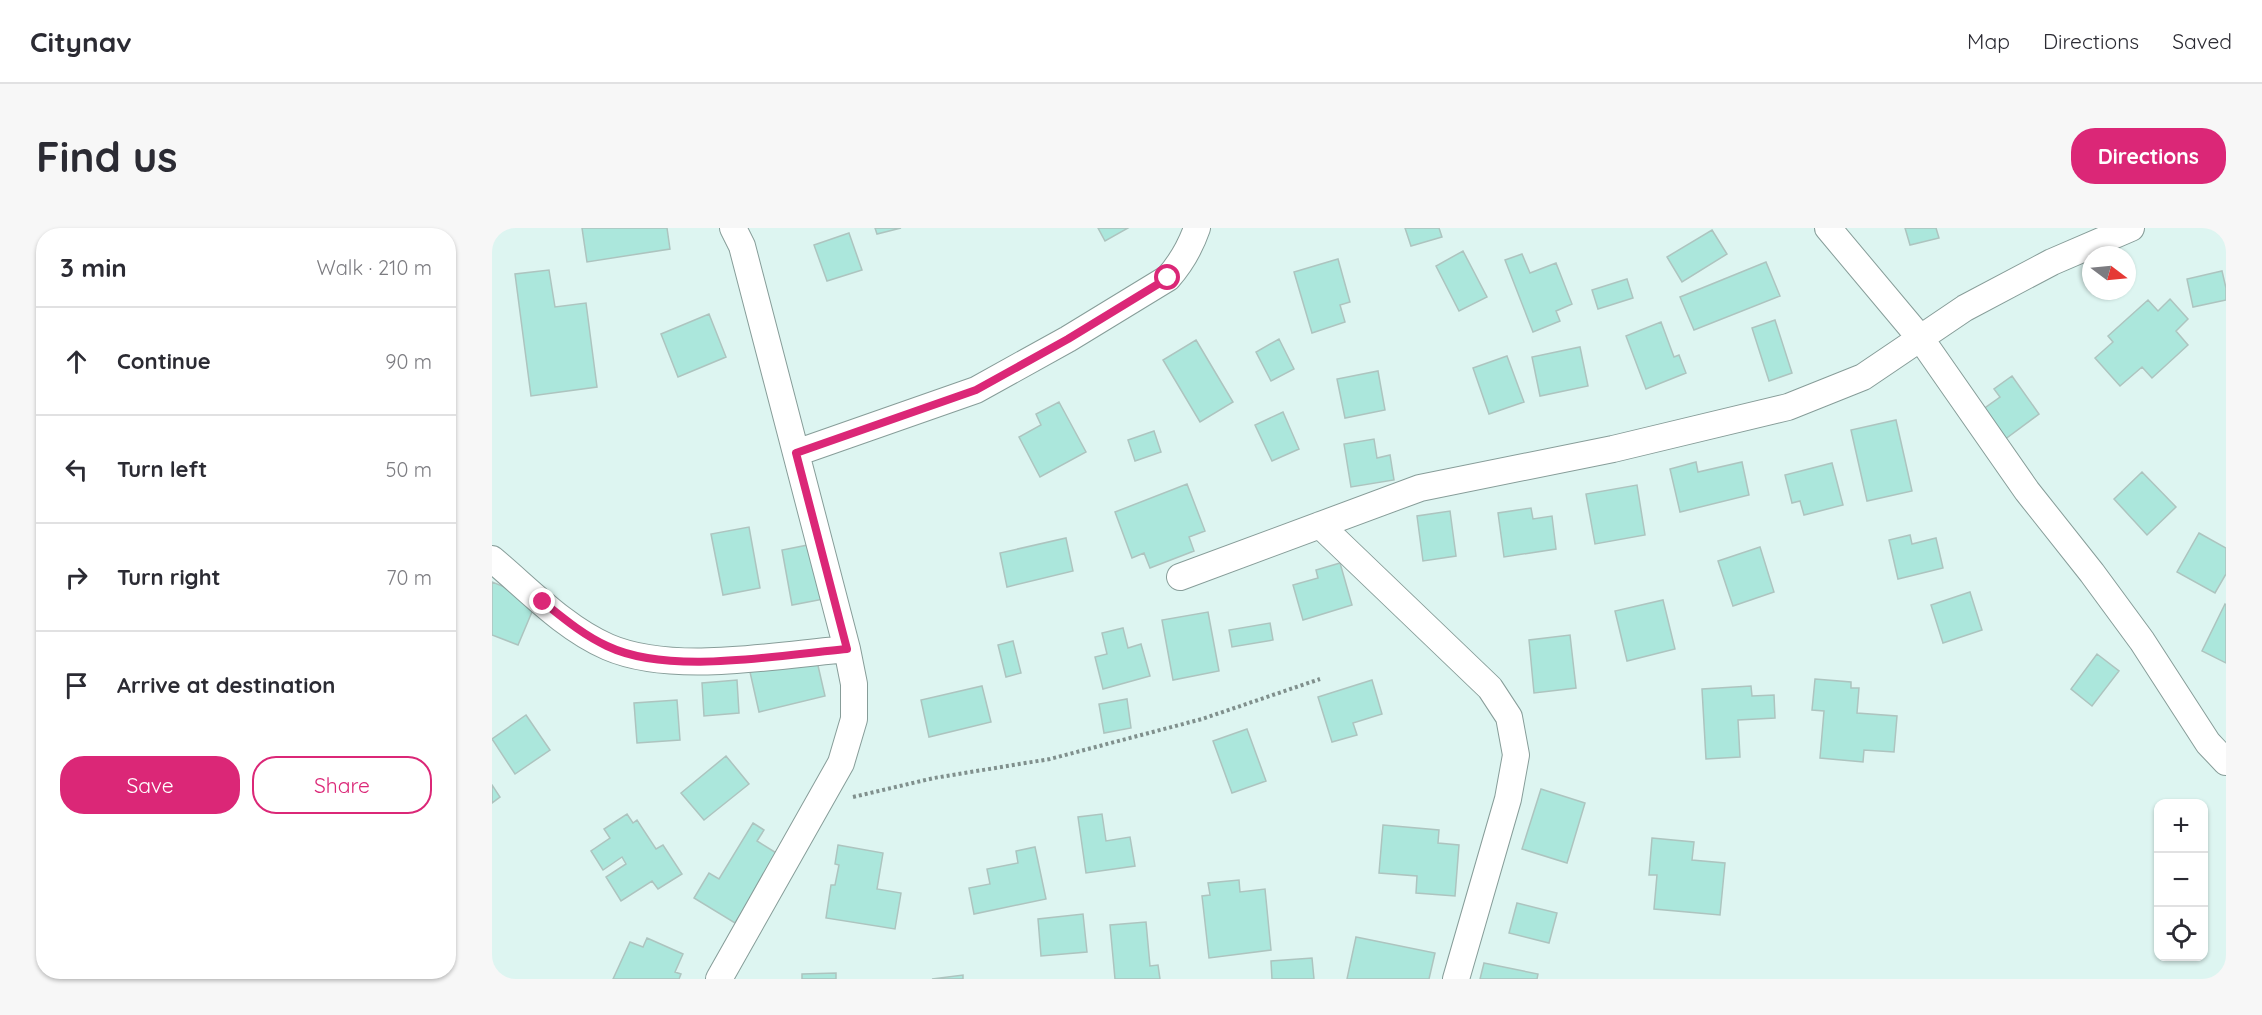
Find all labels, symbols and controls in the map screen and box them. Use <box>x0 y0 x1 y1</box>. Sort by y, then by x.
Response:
text: Citynav <box>30 24 132 59</box>
text: Map <box>1967 28 2010 54</box>
text: Directions <box>2043 28 2139 54</box>
text: Saved <box>2172 28 2232 54</box>
button: Directions <box>2071 128 2226 184</box>
text: Find us <box>36 130 178 183</box>
north arrow <box>2082 246 2136 300</box>
text: 3 min <box>60 251 127 284</box>
text: Walk · 210 m <box>317 255 432 280</box>
route start <box>1154 264 1180 290</box>
icon: ahead <box>60 345 93 378</box>
text: Continue <box>117 347 211 375</box>
text: 90 m <box>385 349 432 374</box>
icon: left <box>60 453 93 486</box>
text: Turn left <box>117 455 207 483</box>
text: 50 m <box>386 457 432 482</box>
icon: right <box>60 561 93 594</box>
text: Turn right <box>117 563 221 591</box>
text: 70 m <box>386 565 432 590</box>
route end <box>529 588 555 614</box>
icon: arrive <box>60 669 93 702</box>
text: Arrive at destination <box>117 671 335 699</box>
button: Save <box>60 756 240 814</box>
button: Share <box>252 756 432 814</box>
map controls <box>2154 799 2208 961</box>
button: + <box>2154 799 2208 853</box>
button: − <box>2154 853 2208 907</box>
button: locate <box>2154 907 2208 961</box>

